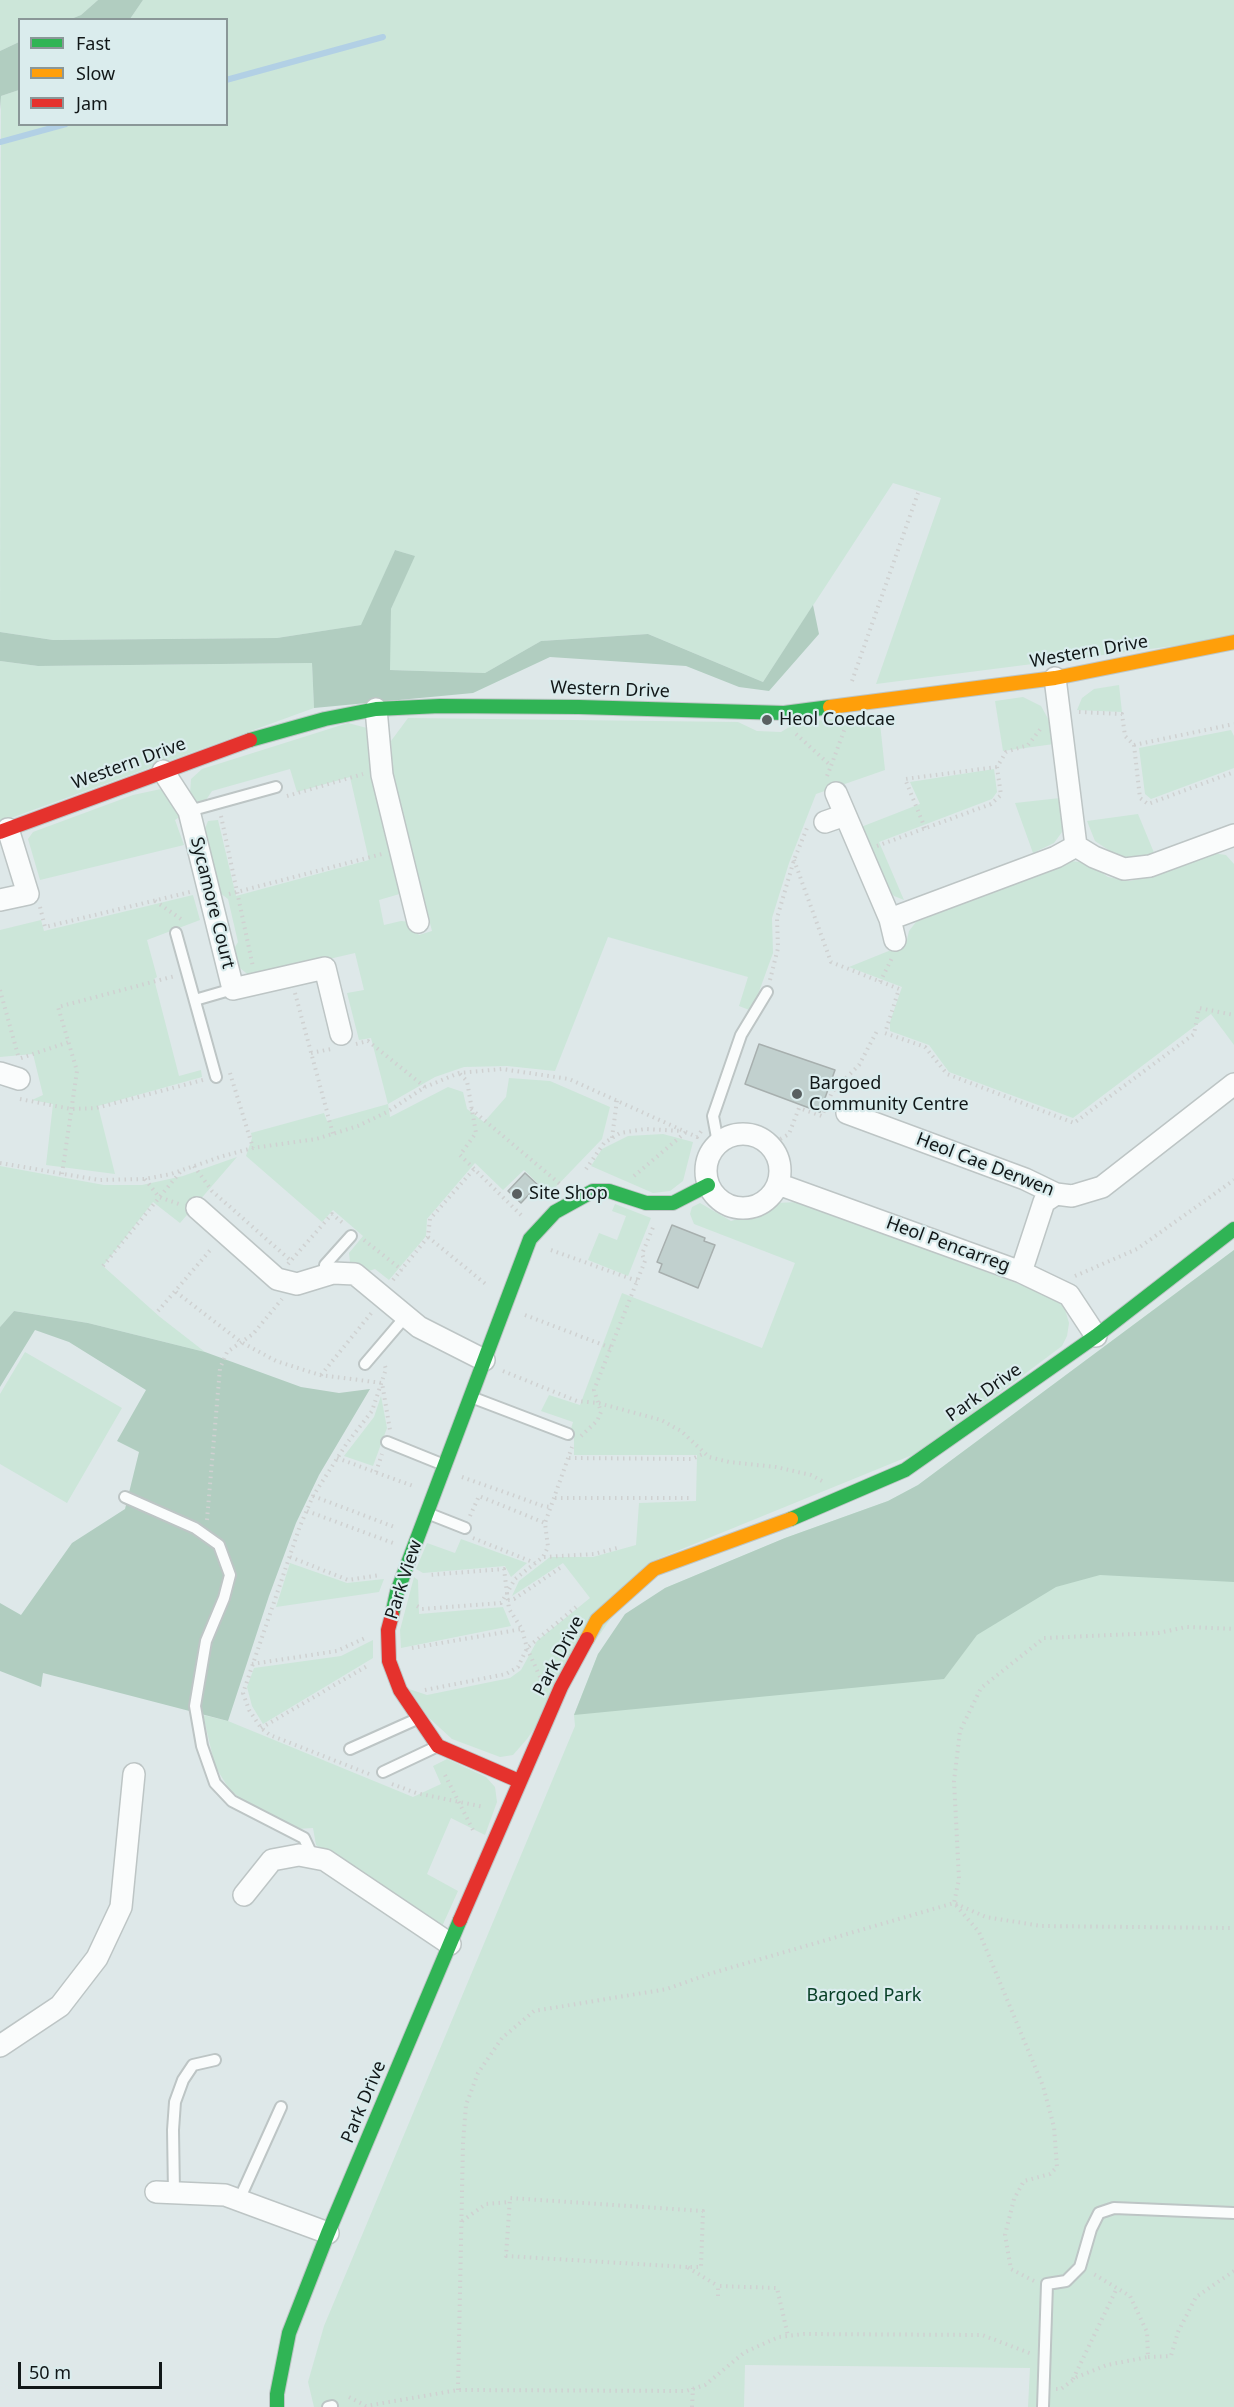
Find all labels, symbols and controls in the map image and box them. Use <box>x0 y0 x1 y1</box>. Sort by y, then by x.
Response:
legend <box>18 18 228 126</box>
text: Fast <box>76 31 111 55</box>
text: Slow <box>76 61 115 85</box>
text: Jam <box>76 91 108 115</box>
street label: Western Drive <box>1028 631 1150 673</box>
street label: Western Drive <box>550 677 670 703</box>
place label: Heol Coedcae <box>779 709 895 731</box>
marker: Heol Coedcae <box>760 713 774 727</box>
street label: Western Drive <box>69 733 189 795</box>
street label: Sycamore Court <box>185 835 239 971</box>
place label: Bargoed Community Centre <box>809 1073 969 1116</box>
marker: Bargoed Community Centre <box>790 1087 804 1101</box>
street label: Heol Cae Derwen <box>913 1129 1057 1201</box>
place label: Site Shop <box>529 1183 608 1205</box>
marker: Site Shop <box>510 1187 524 1201</box>
street label: Heol Pencarreg <box>883 1213 1013 1277</box>
street label: Park Drive <box>942 1359 1026 1427</box>
street label: Park View <box>381 1538 427 1622</box>
street label: Park Drive <box>529 1612 589 1700</box>
park label: Bargoed Park <box>807 1985 921 2007</box>
street label: Park Drive <box>337 2058 391 2146</box>
scale bar <box>21 2350 165 2388</box>
text: 50 m <box>29 2360 71 2384</box>

